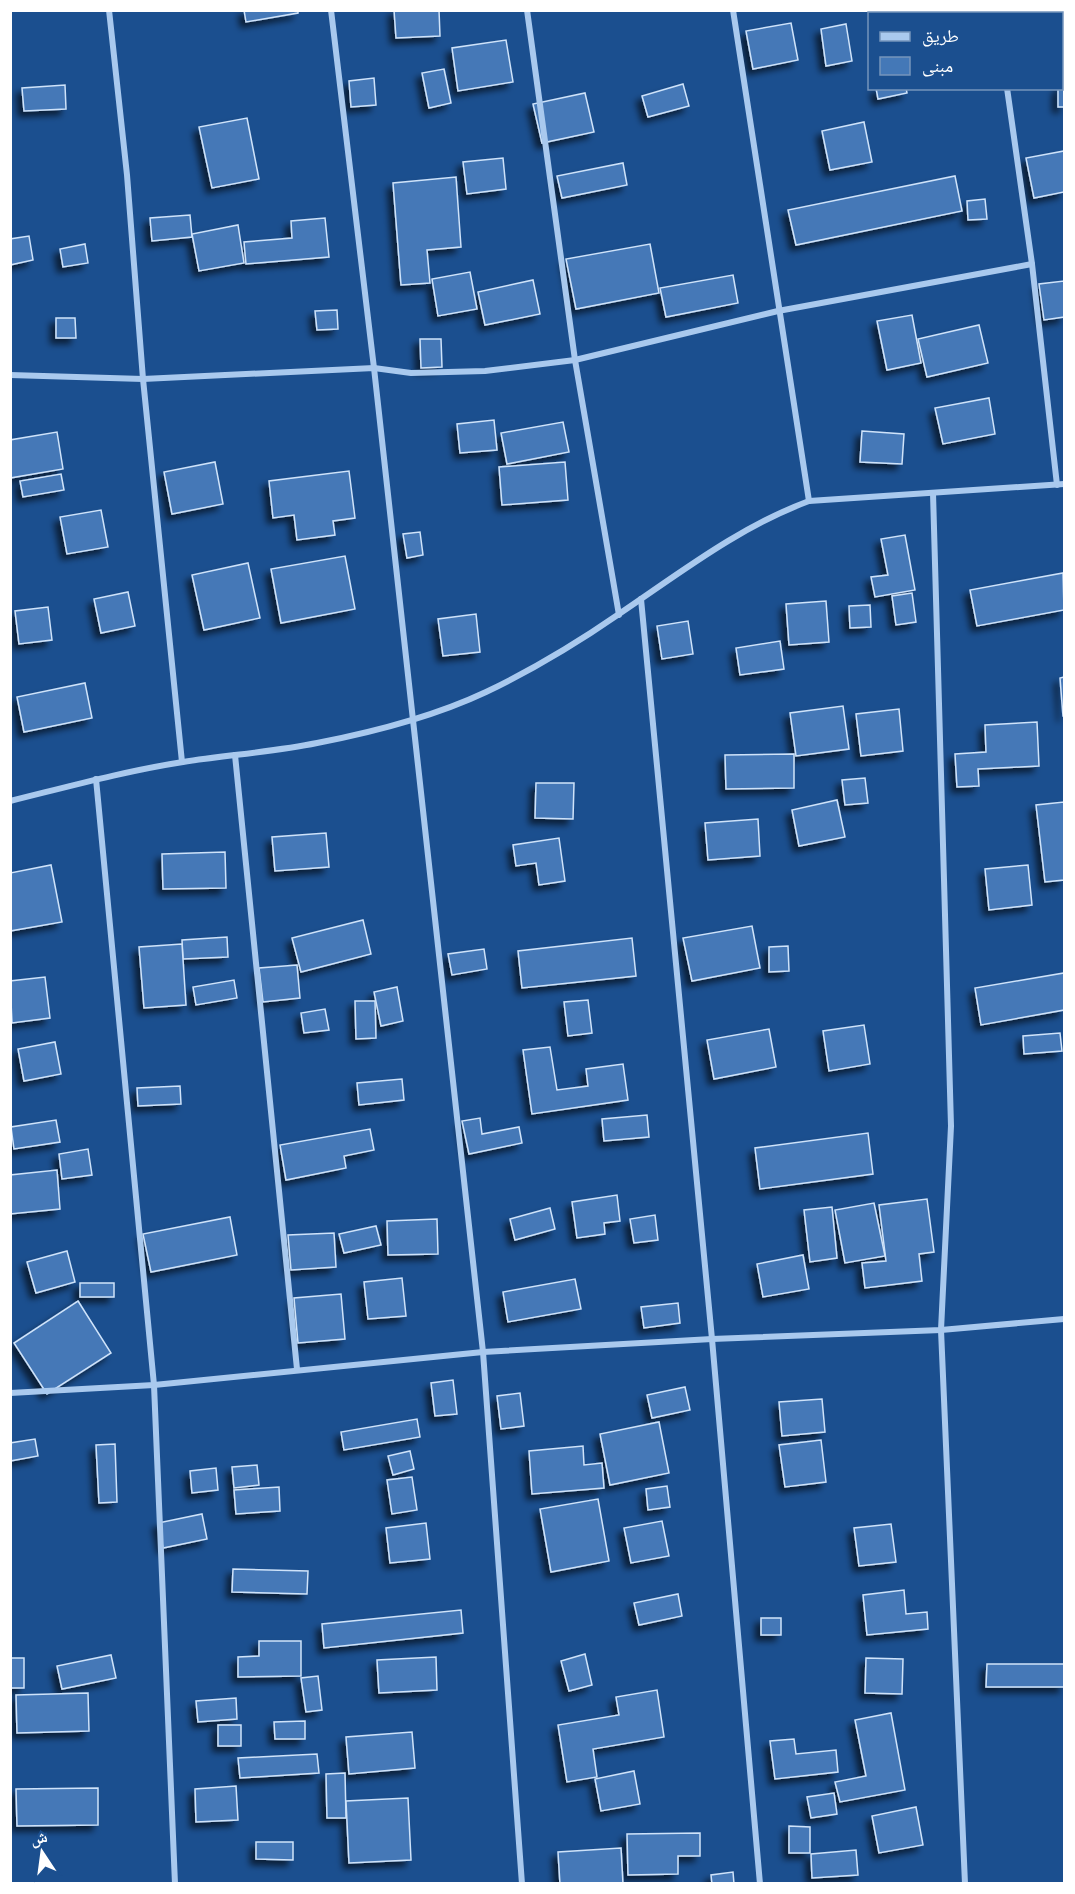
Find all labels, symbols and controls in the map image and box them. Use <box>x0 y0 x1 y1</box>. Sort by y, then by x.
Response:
legend <box>868 12 1063 90</box>
text: طريق <box>922 26 959 47</box>
text: مبنى <box>922 56 953 77</box>
north arrow <box>12 1822 72 1882</box>
text: ش <box>29 1828 49 1849</box>

